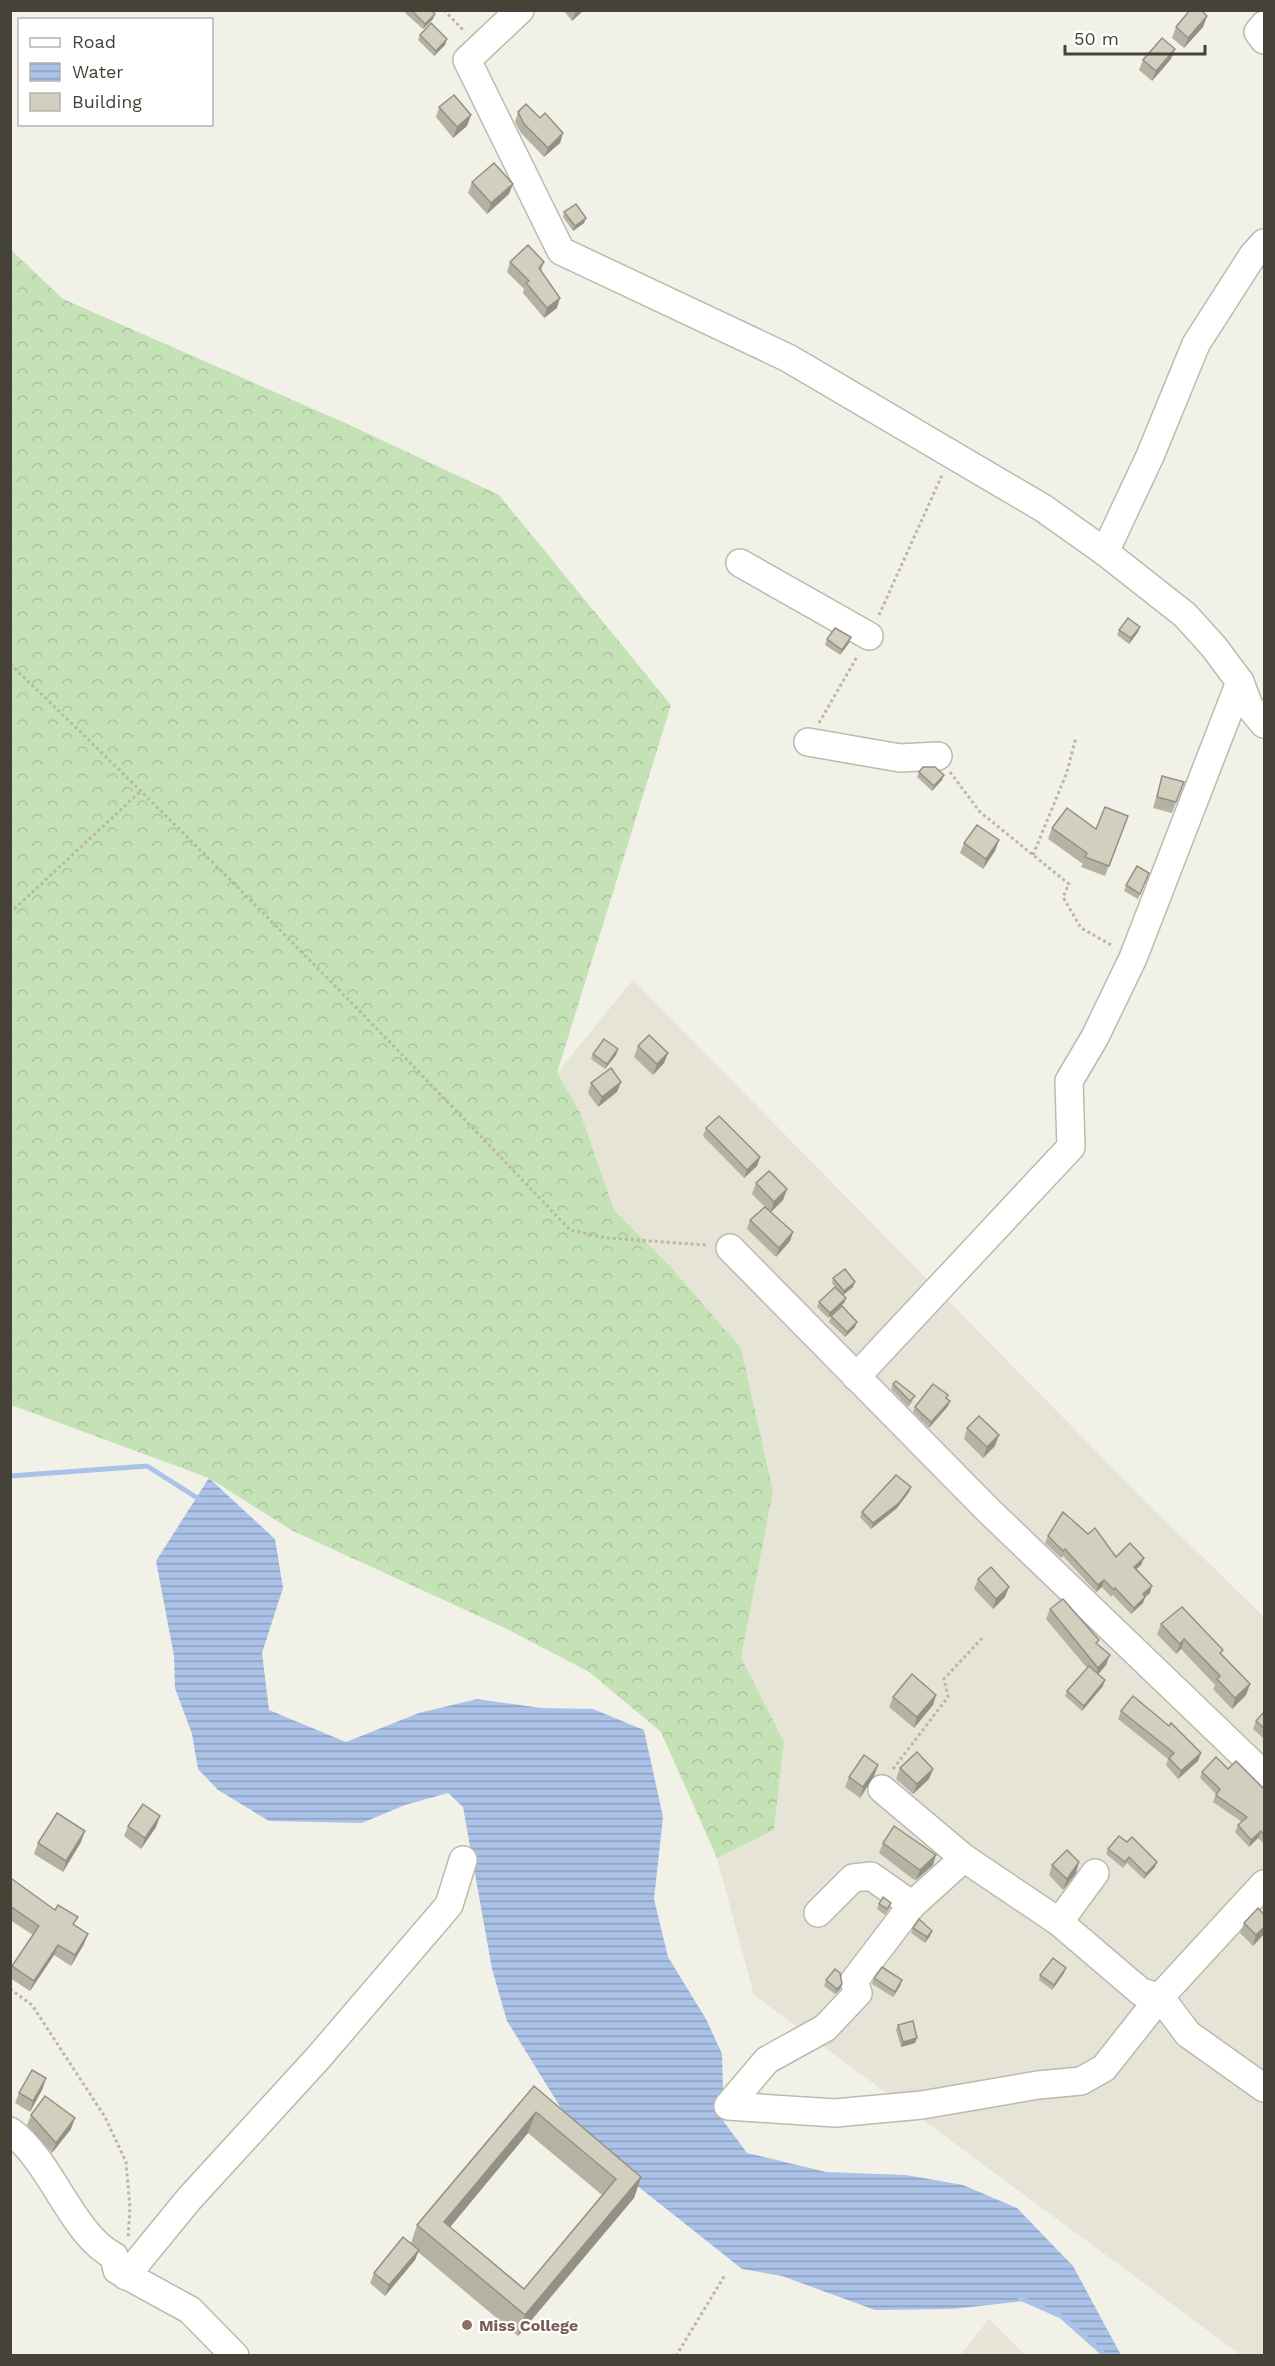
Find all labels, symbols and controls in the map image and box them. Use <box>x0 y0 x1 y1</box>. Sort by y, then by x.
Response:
legend <box>18 18 213 126</box>
scale bar <box>1065 18 1204 56</box>
text: 50 m <box>1074 28 1119 49</box>
text: Road <box>72 31 116 52</box>
text: Water <box>72 61 124 82</box>
text: Building <box>72 91 142 112</box>
place label: Miss College <box>479 2316 578 2335</box>
marker: Miss College <box>460 2318 474 2332</box>

